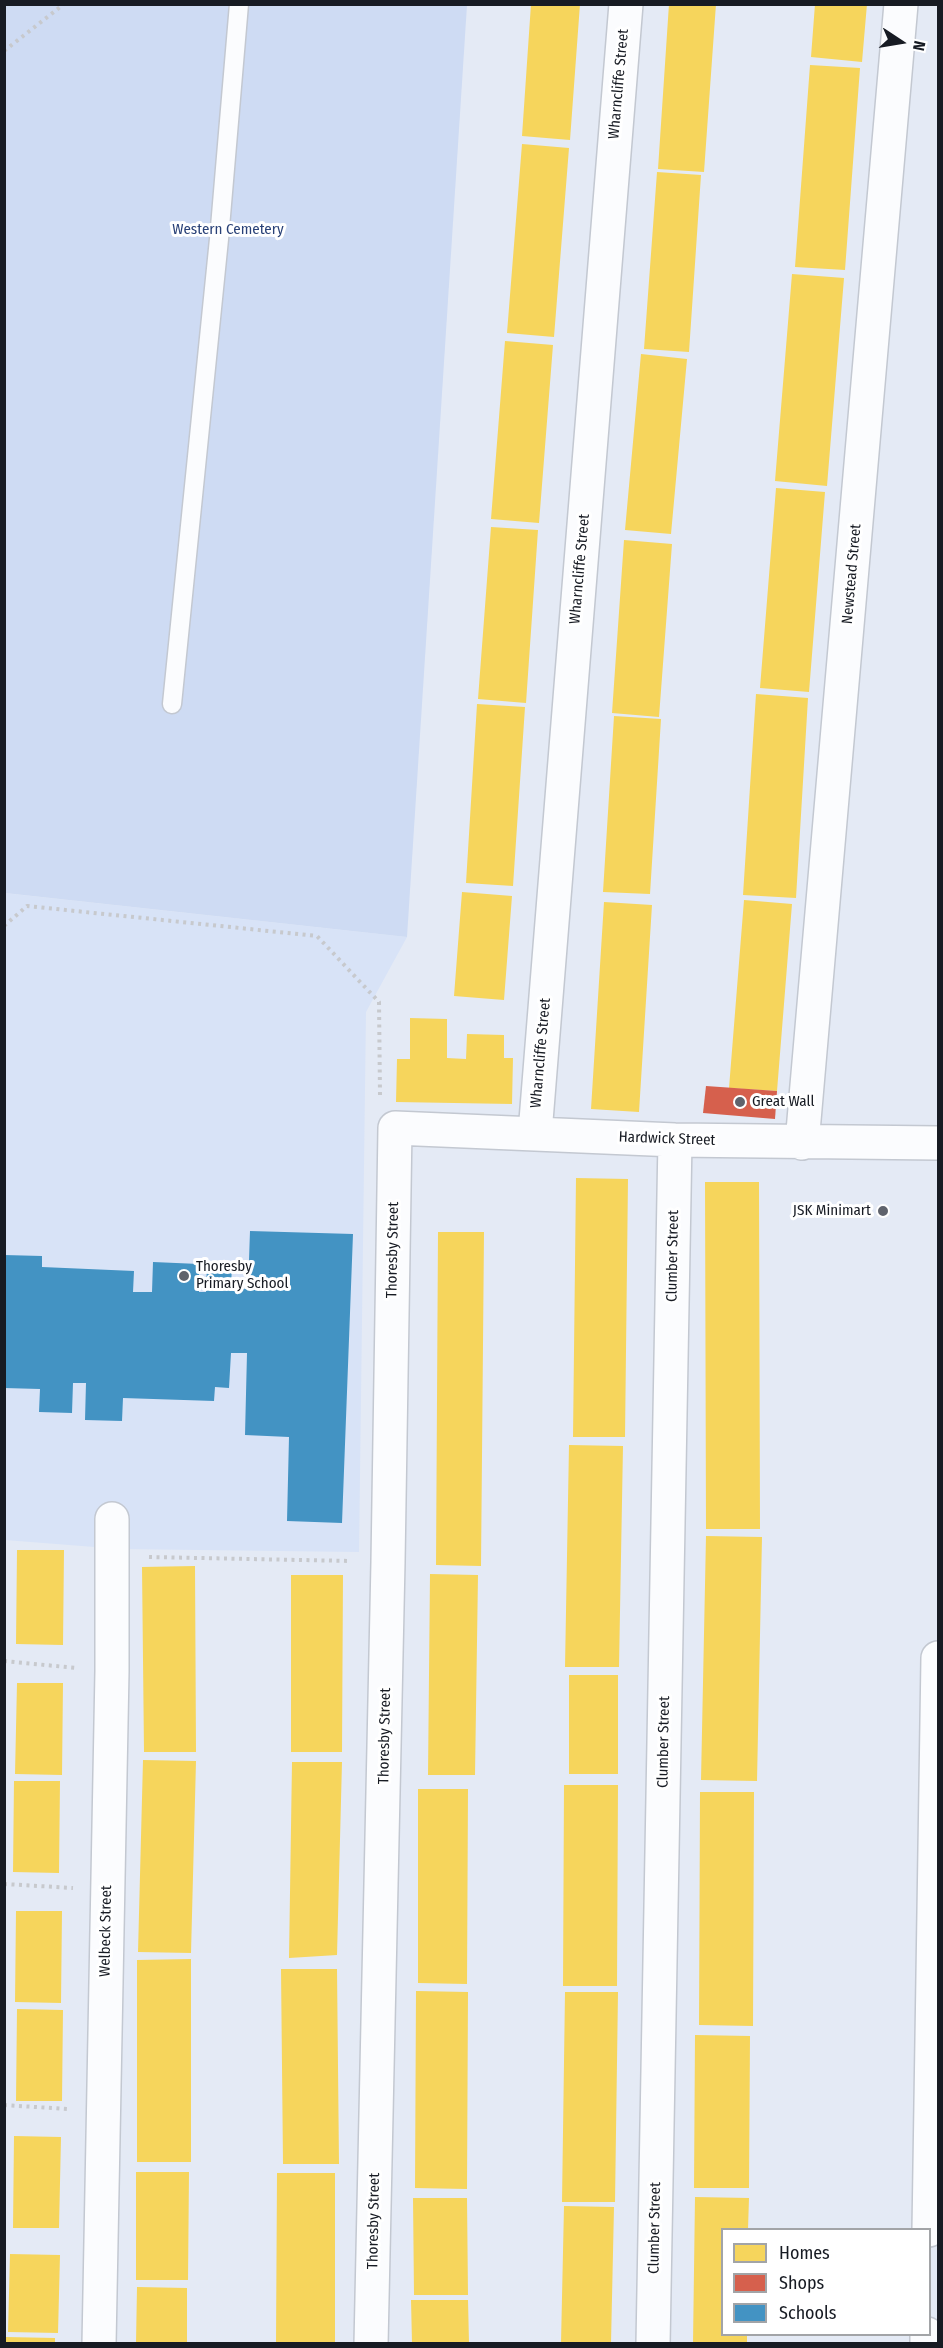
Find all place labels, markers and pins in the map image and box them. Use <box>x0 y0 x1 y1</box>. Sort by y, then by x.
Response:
place label: Great Wall <box>752 1093 814 1111</box>
marker: Great Wall <box>733 1095 747 1109</box>
place label: JSK Minimart <box>793 1202 871 1220</box>
marker: JSK Minimart <box>876 1204 890 1218</box>
place label: Thoresby Primary School <box>196 1258 288 1293</box>
marker: Thoresby Primary School <box>177 1269 191 1283</box>

